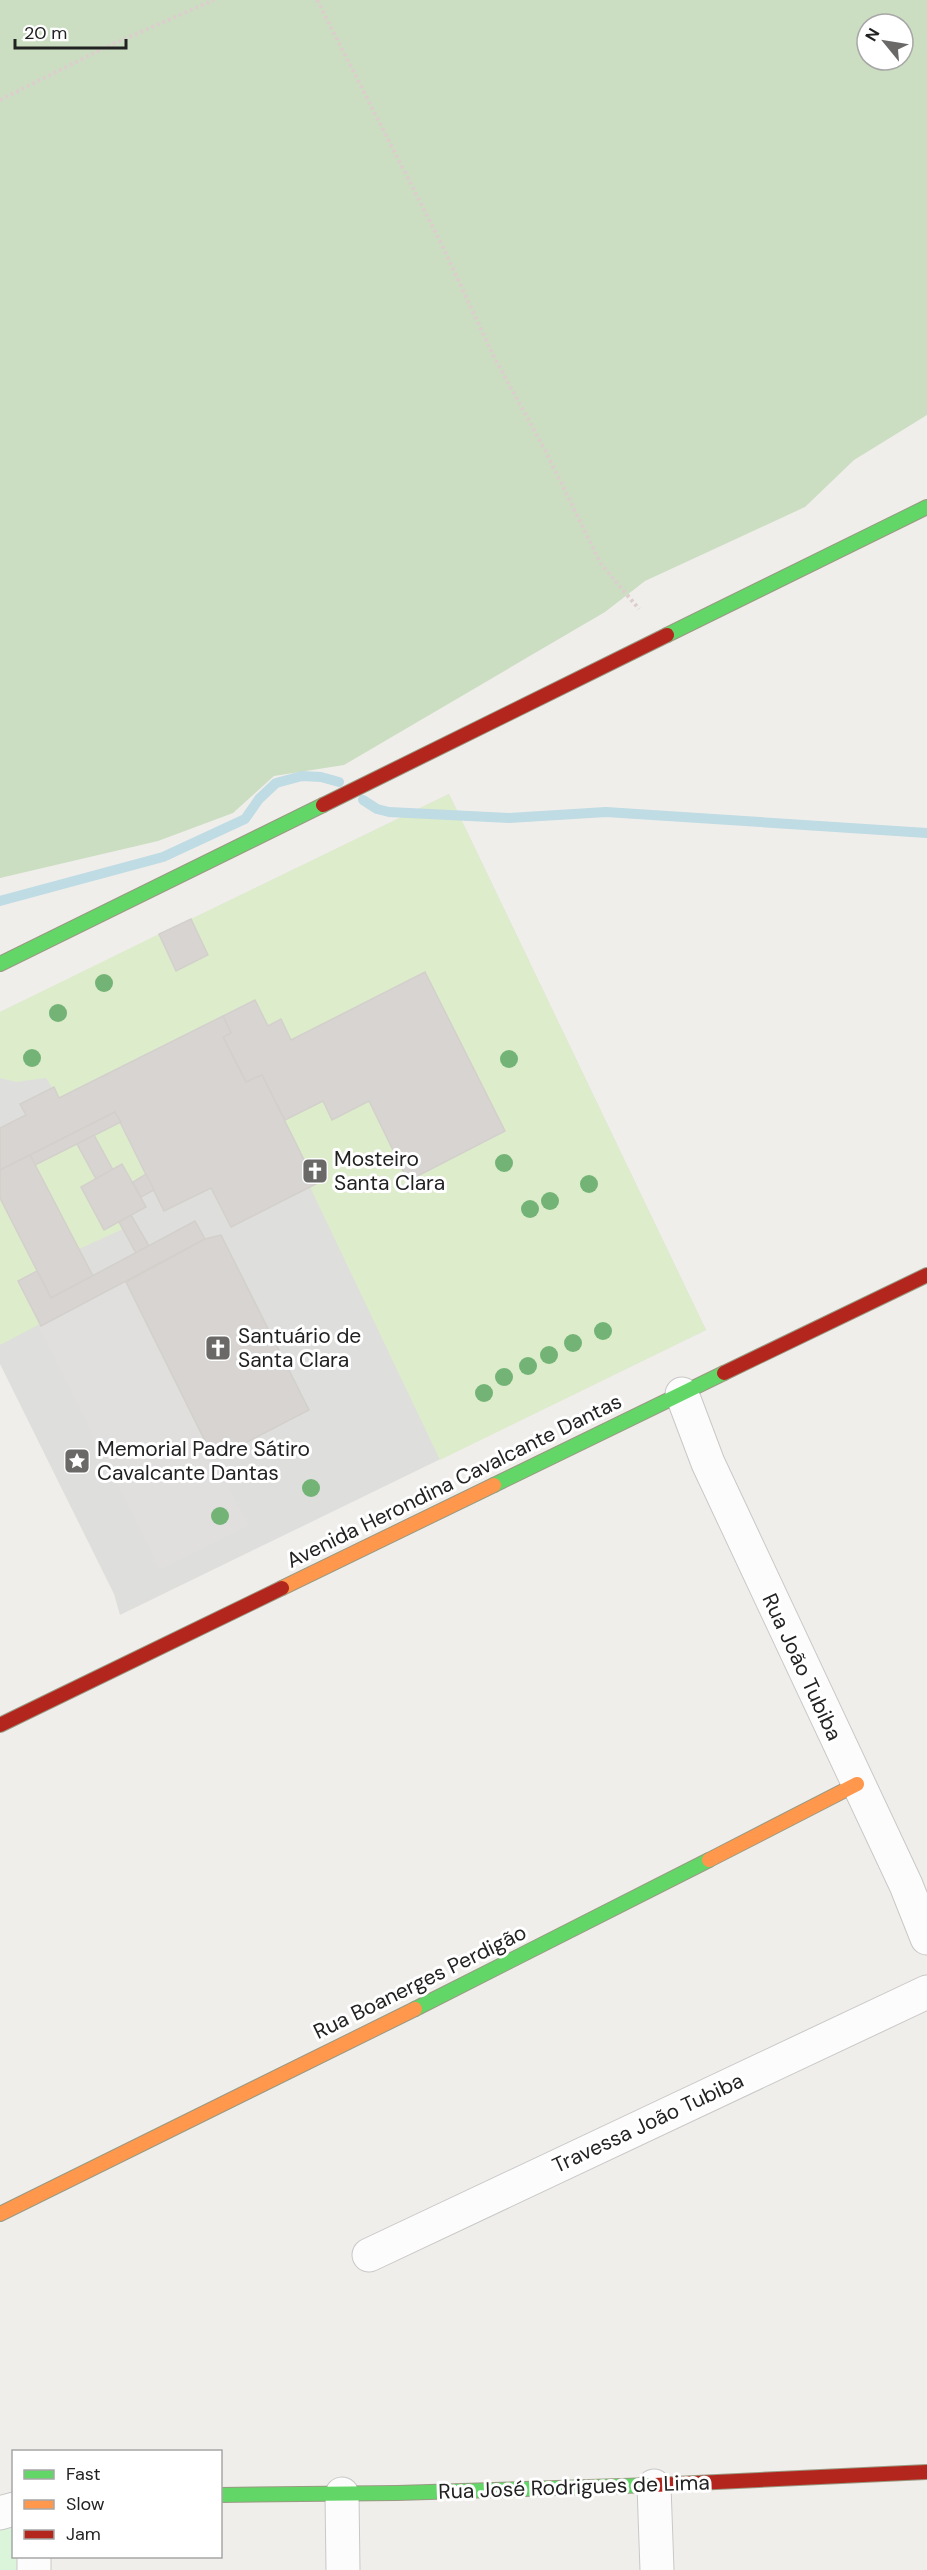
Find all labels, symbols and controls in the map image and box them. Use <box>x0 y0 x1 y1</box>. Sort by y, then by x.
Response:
scale bar <box>15 12 126 50</box>
north arrow <box>855 12 915 72</box>
text: 20 m <box>24 21 67 45</box>
text: N <box>860 24 884 45</box>
place label: Mosteiro Santa Clara <box>334 1145 445 1197</box>
church icon: Mosteiro Santa Clara <box>300 1156 330 1186</box>
place label: Santuário de Santa Clara <box>238 1322 361 1374</box>
church icon: Santuário de Santa Clara <box>203 1333 233 1363</box>
street label: Avenida Herondina Cavalcante Dantas <box>282 1387 626 1575</box>
place label: Memorial Padre Sátiro Cavalcante Dantas <box>97 1435 310 1487</box>
place icon: Memorial Padre Sátiro Cavalcante Dantas <box>62 1446 92 1476</box>
street label: Rua João Tubiba <box>756 1589 848 1745</box>
street label: Rua Boanerges Perdigão <box>309 1918 531 2046</box>
street label: Travessa João Tubiba <box>548 2066 748 2180</box>
legend <box>12 2450 222 2558</box>
text: Fast <box>66 2462 101 2486</box>
street label: Rua José Rodrigues de Lima <box>438 2468 710 2506</box>
text: Slow <box>66 2492 105 2516</box>
text: Jam <box>66 2522 101 2546</box>

